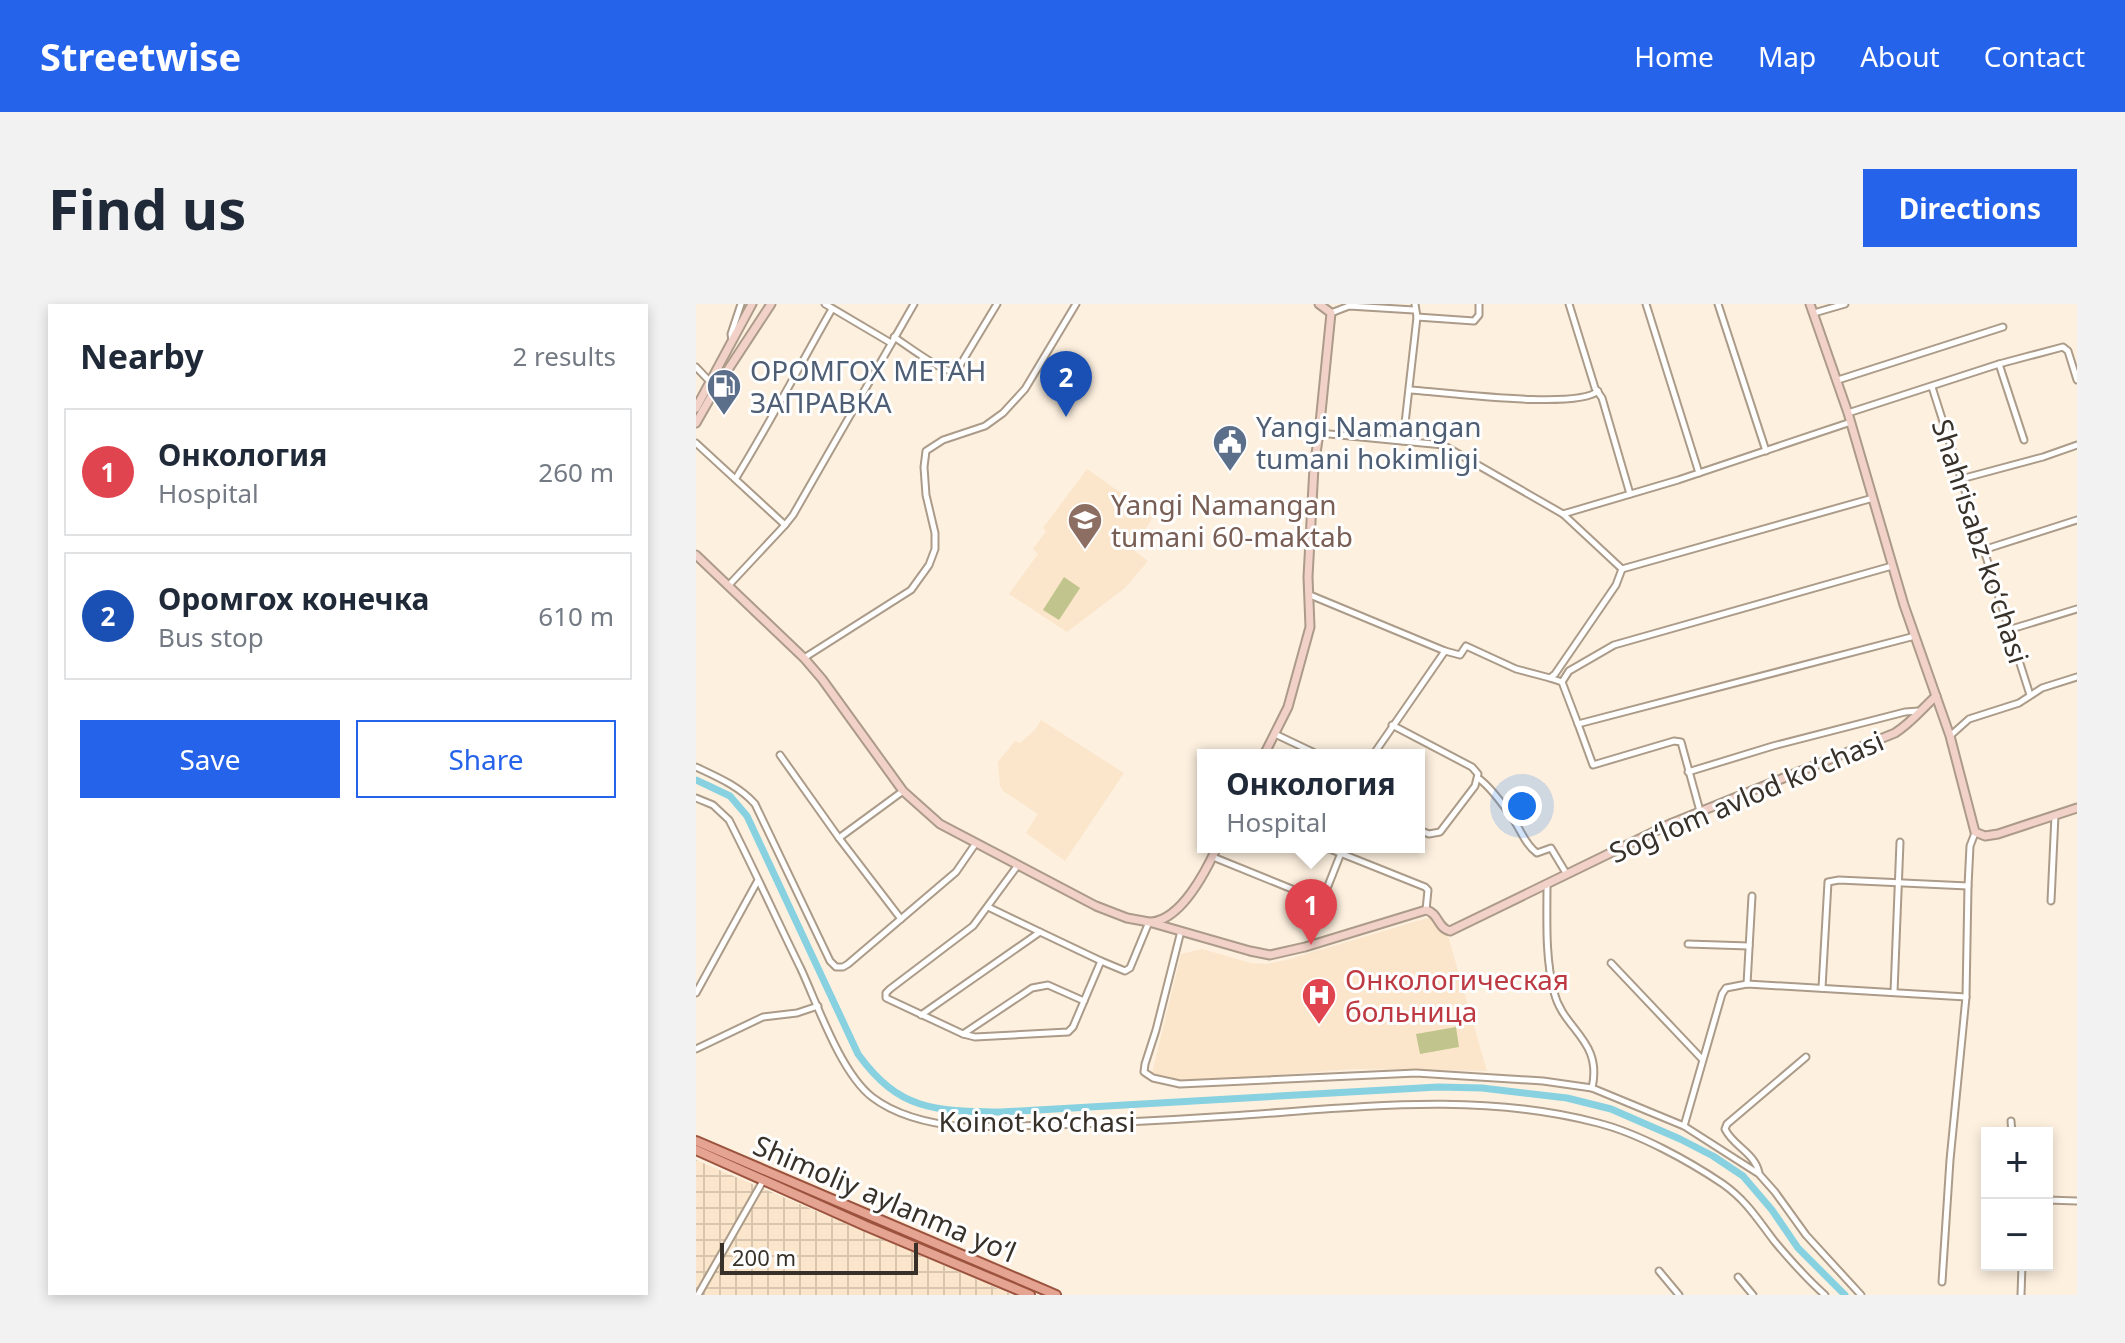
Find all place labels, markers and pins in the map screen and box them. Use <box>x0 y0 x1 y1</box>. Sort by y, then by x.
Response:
place label: ОРОМГОХ МЕТАН ЗАПРАВКА <box>750 351 986 421</box>
pin: 2 <box>1040 351 1092 417</box>
fuel station icon: ОРОМГОХ МЕТАН ЗАПРАВКА <box>705 367 743 417</box>
place label: Yangi Namangan tumani hokimligi <box>1256 407 1482 477</box>
public building icon: Yangi Namangan tumani hokimligi <box>1211 423 1249 473</box>
place label: Yangi Namangan tumani 60-maktab <box>1111 485 1353 555</box>
school or university icon: Yangi Namangan tumani 60-maktab <box>1066 501 1104 551</box>
pin: 1 <box>1285 879 1337 945</box>
place label: Онкологическая больница <box>1345 960 1569 1030</box>
hospital icon: Онкологическая больница <box>1300 976 1338 1026</box>

